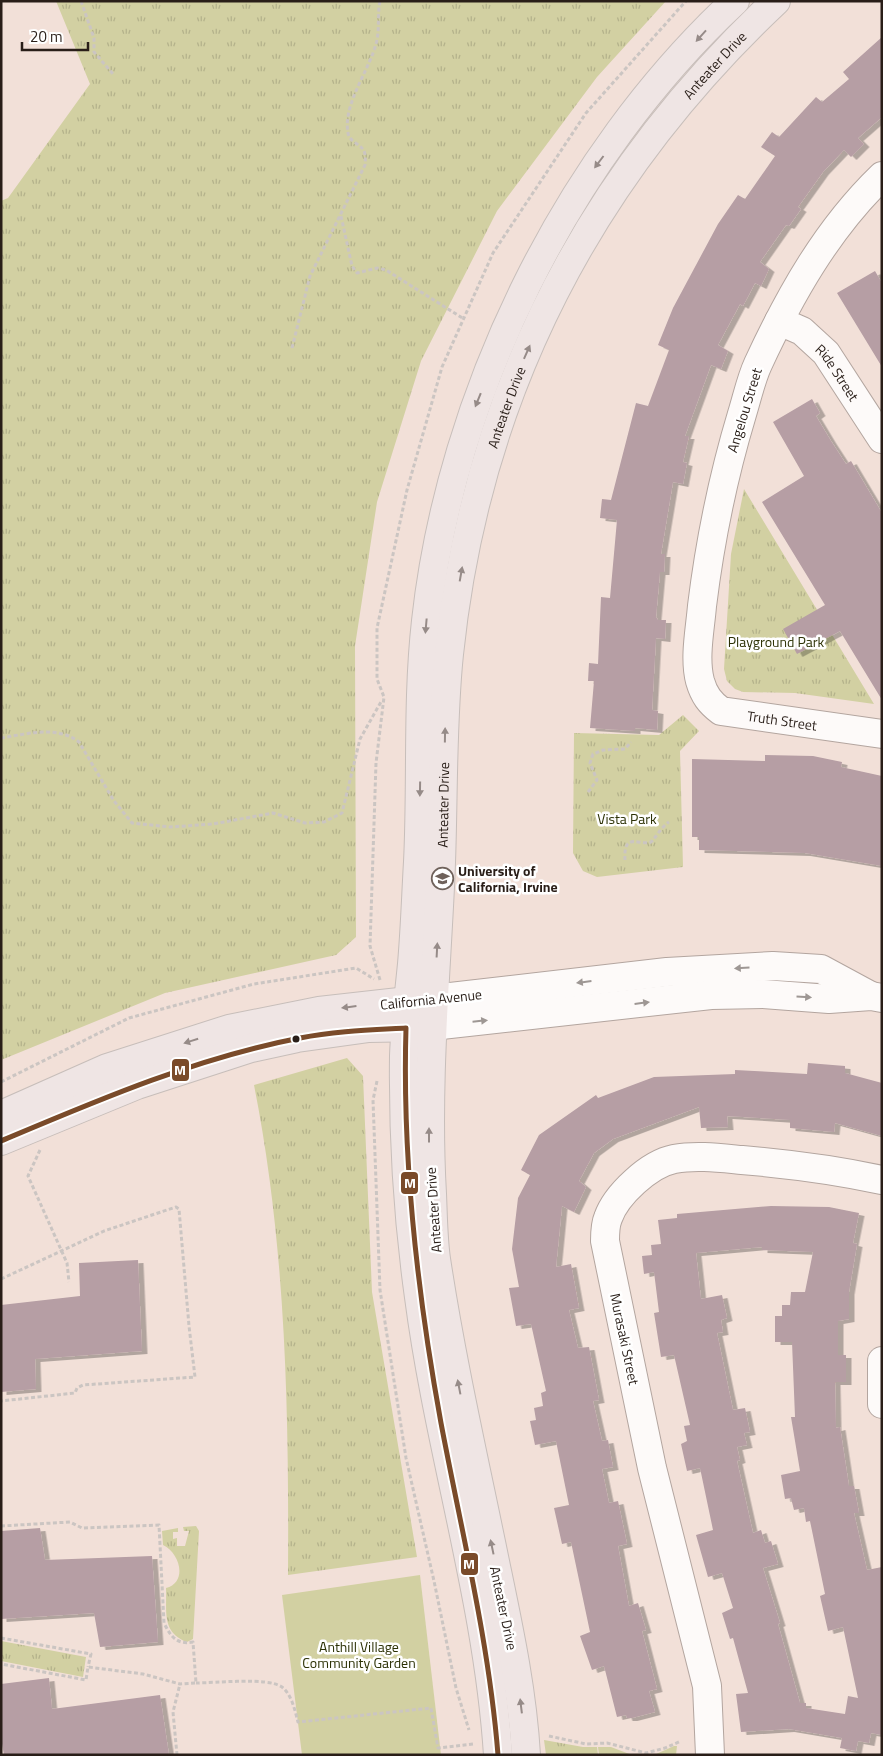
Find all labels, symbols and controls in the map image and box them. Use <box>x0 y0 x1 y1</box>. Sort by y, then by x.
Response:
scale bar <box>22 20 89 52</box>
text: 20 m <box>30 25 63 48</box>
street label: Anteater Drive <box>678 26 751 103</box>
one-way arrow <box>695 29 707 41</box>
one-way arrow <box>593 155 604 168</box>
street label: Ride Street <box>811 338 865 405</box>
one-way arrow <box>523 345 531 359</box>
street label: Anteater Drive <box>481 363 530 451</box>
street label: Angelou Street <box>721 365 767 455</box>
one-way arrow <box>474 393 482 408</box>
one-way arrow <box>457 566 465 582</box>
one-way arrow <box>422 618 430 634</box>
park label: Playground Park <box>728 631 825 652</box>
street label: Truth Street <box>746 704 818 735</box>
one-way arrow <box>441 727 449 743</box>
street label: Anteater Drive <box>431 762 454 848</box>
one-way arrow <box>416 781 424 797</box>
park label: Vista Park <box>597 808 657 829</box>
place label: University of California, Irvine <box>458 860 558 897</box>
school or university icon: University of California, Irvine <box>430 866 454 890</box>
one-way arrow <box>433 942 441 958</box>
one-way arrow <box>734 965 750 973</box>
one-way arrow <box>575 978 591 986</box>
street label: California Avenue <box>379 983 483 1015</box>
one-way arrow <box>796 993 812 1001</box>
one-way arrow <box>634 999 650 1007</box>
one-way arrow <box>341 1003 357 1011</box>
one-way arrow <box>472 1017 488 1025</box>
unlabelled marker <box>291 1034 301 1044</box>
one-way arrow <box>183 1037 198 1045</box>
line badge: M <box>171 1058 190 1082</box>
text: M <box>174 1059 186 1080</box>
one-way arrow <box>425 1127 433 1143</box>
street label: Anteater Drive <box>420 1167 446 1253</box>
line badge: M <box>400 1171 419 1195</box>
text: M <box>404 1172 416 1193</box>
street label: Murasaki Street <box>605 1291 645 1387</box>
one-way arrow <box>455 1379 463 1395</box>
one-way arrow <box>487 1538 495 1554</box>
line badge: M <box>460 1552 479 1576</box>
text: M <box>463 1553 475 1574</box>
street label: Anteater Drive <box>485 1564 523 1652</box>
park label: Anthill Village Community Garden <box>302 1636 416 1673</box>
one-way arrow <box>517 1698 525 1714</box>

